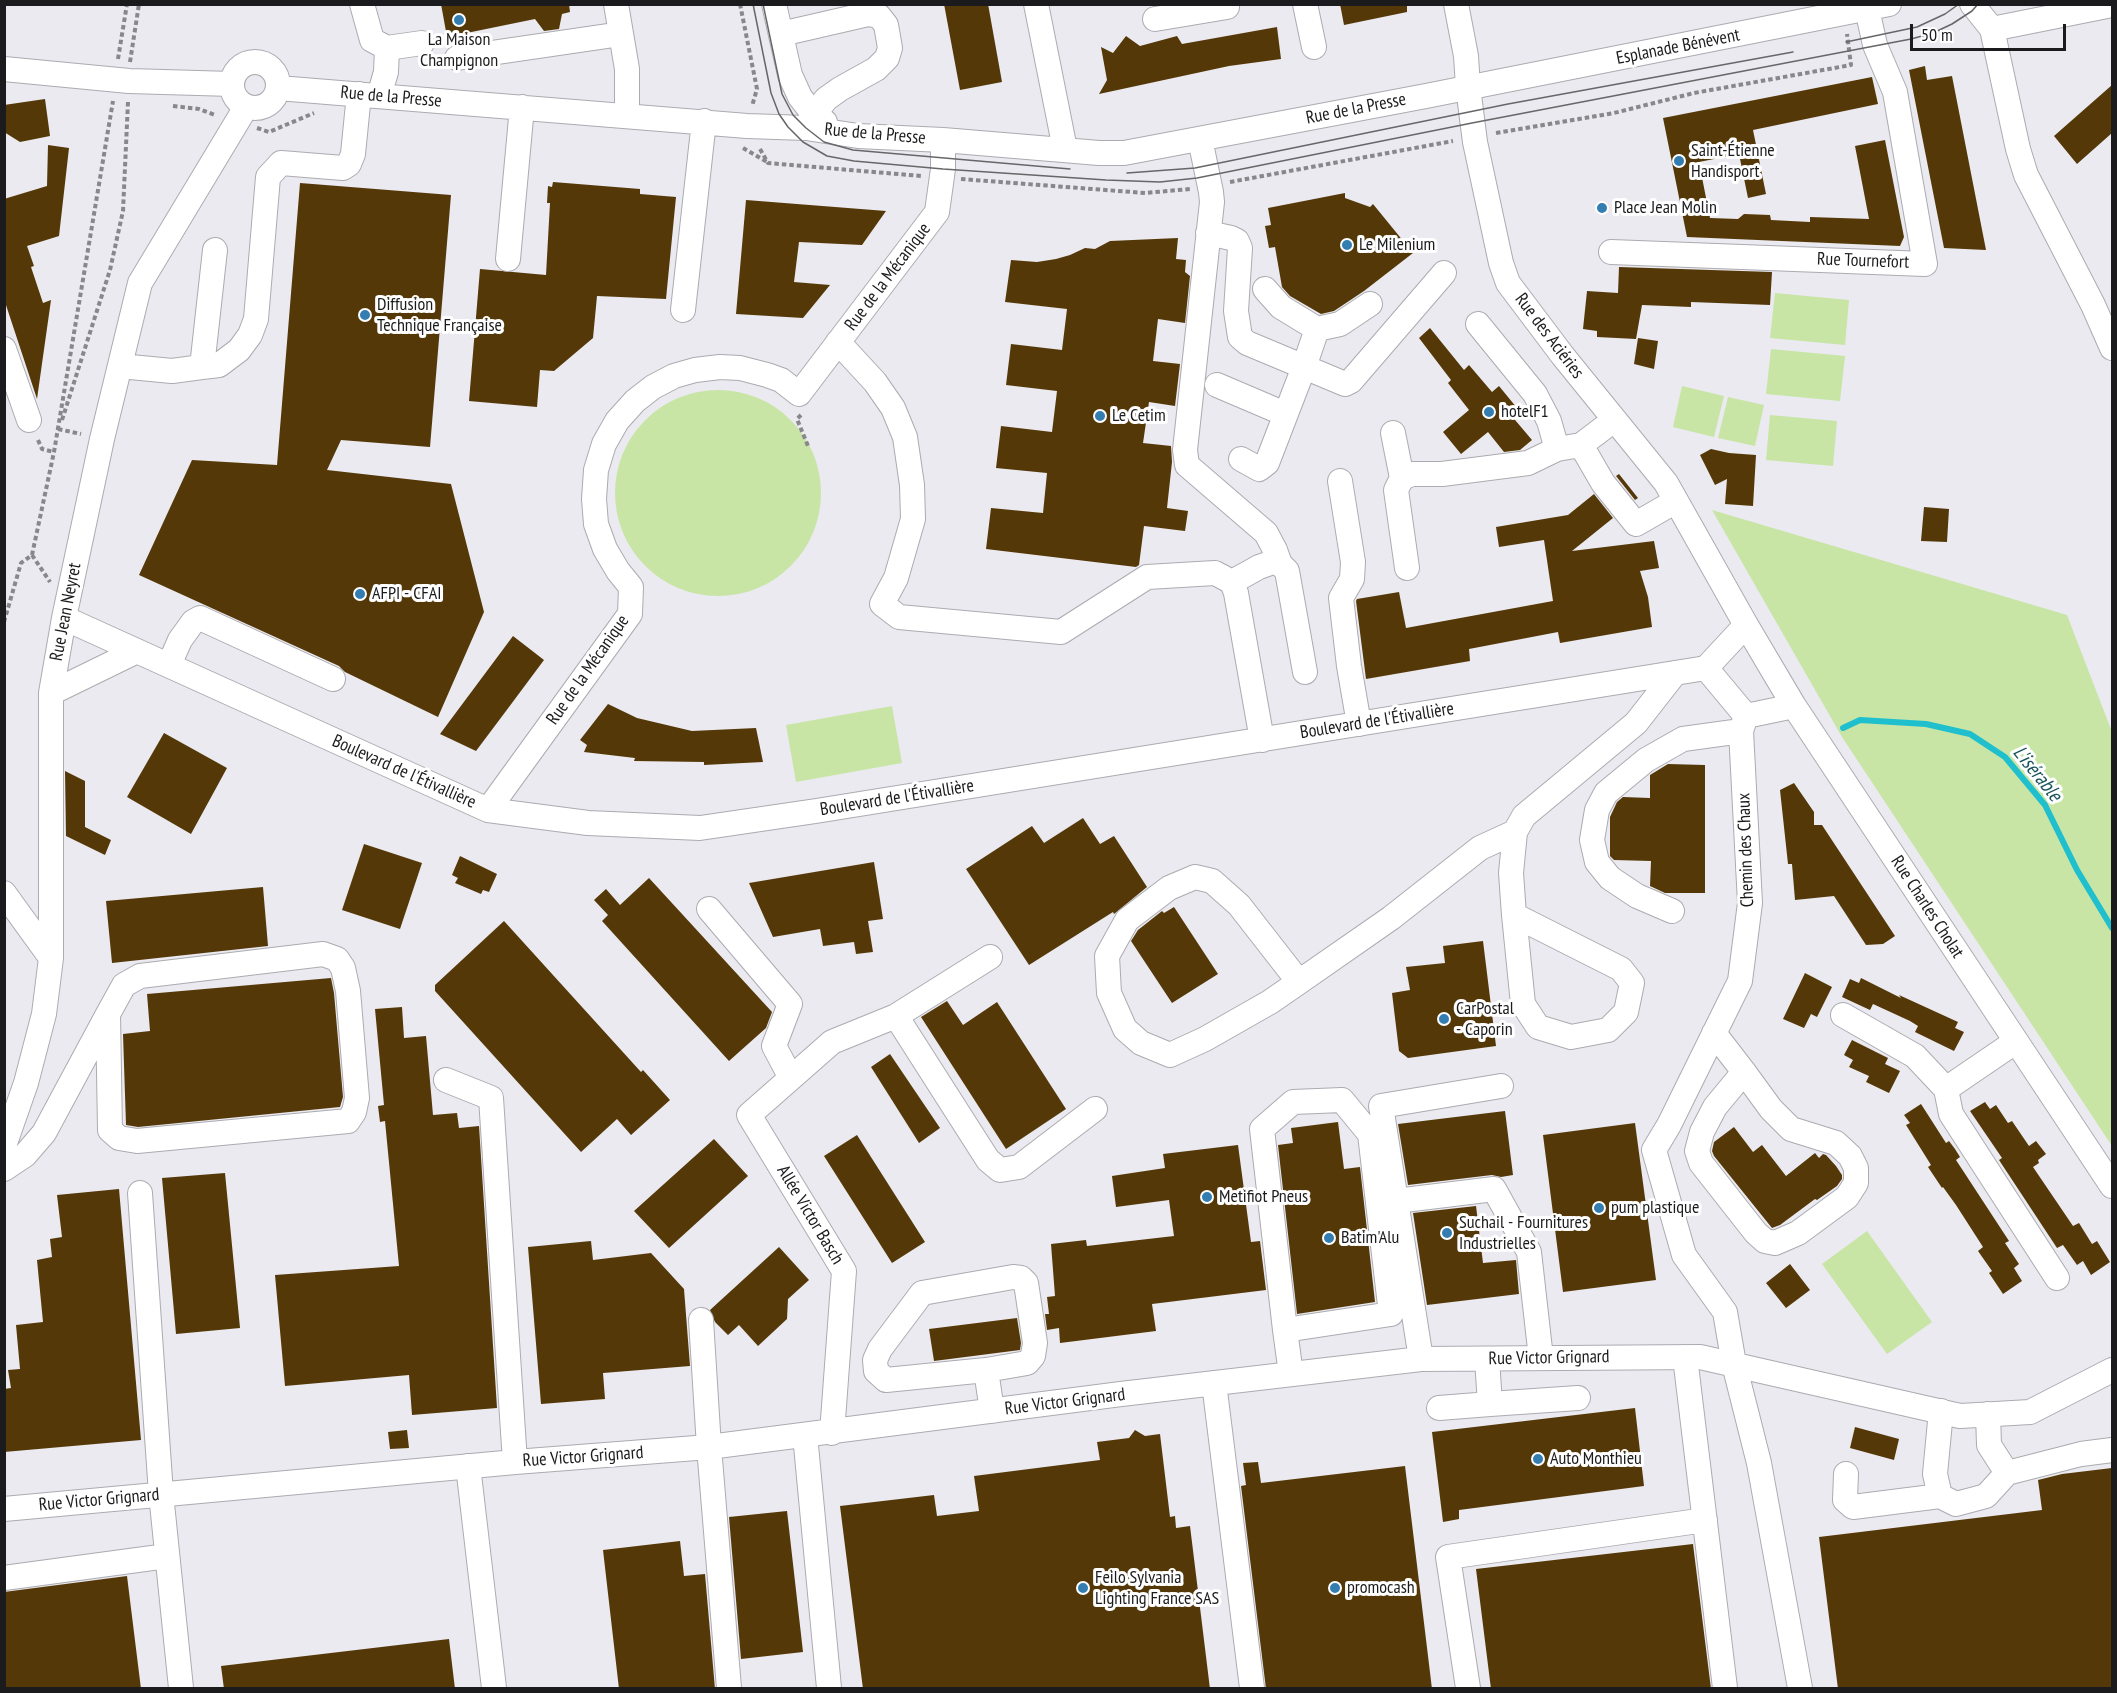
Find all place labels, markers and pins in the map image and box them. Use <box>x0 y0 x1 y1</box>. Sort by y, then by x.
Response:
marker: La Maison Champignon <box>452 13 466 27</box>
place label: La Maison Champignon <box>420 29 498 72</box>
place label: Saint-Étienne Handisport <box>1691 140 1775 182</box>
marker: Saint-Étienne Handisport <box>1672 154 1686 168</box>
place label: Place Jean Molin <box>1614 197 1717 219</box>
marker: Place Jean Molin <box>1595 201 1609 215</box>
place label: Le Milenium <box>1359 234 1435 256</box>
marker: Le Milenium <box>1340 238 1354 252</box>
place label: Diffusion Technique Française <box>377 294 502 336</box>
marker: Diffusion Technique Française <box>358 308 372 322</box>
place label: hotelF1 <box>1501 401 1549 423</box>
place label: Le Cetim <box>1112 405 1166 427</box>
marker: hotelF1 <box>1482 405 1496 419</box>
marker: Le Cetim <box>1093 409 1107 423</box>
place label: AFPI - CFAI <box>372 583 442 605</box>
marker: AFPI - CFAI <box>353 587 367 601</box>
place label: CarPostal - Caporin <box>1456 998 1514 1040</box>
marker: CarPostal - Caporin <box>1437 1012 1451 1026</box>
place label: Metifiot Pneus <box>1219 1186 1308 1208</box>
marker: Metifiot Pneus <box>1200 1190 1214 1204</box>
place label: pum plastique <box>1611 1197 1699 1219</box>
marker: pum plastique <box>1592 1201 1606 1215</box>
place label: Suchail - Fournitures Industrielles <box>1459 1212 1588 1254</box>
marker: Suchail - Fournitures Industrielles <box>1440 1226 1454 1240</box>
place label: Batim'Alu <box>1341 1227 1399 1249</box>
marker: Batim'Alu <box>1322 1231 1336 1245</box>
place label: Auto Monthieu <box>1550 1448 1642 1470</box>
marker: Auto Monthieu <box>1531 1452 1545 1466</box>
place label: Feilo Sylvania Lighting France SAS <box>1095 1567 1219 1610</box>
place label: promocash <box>1347 1577 1415 1599</box>
marker: Feilo Sylvania Lighting France SAS <box>1076 1581 1090 1595</box>
marker: promocash <box>1328 1581 1342 1595</box>

